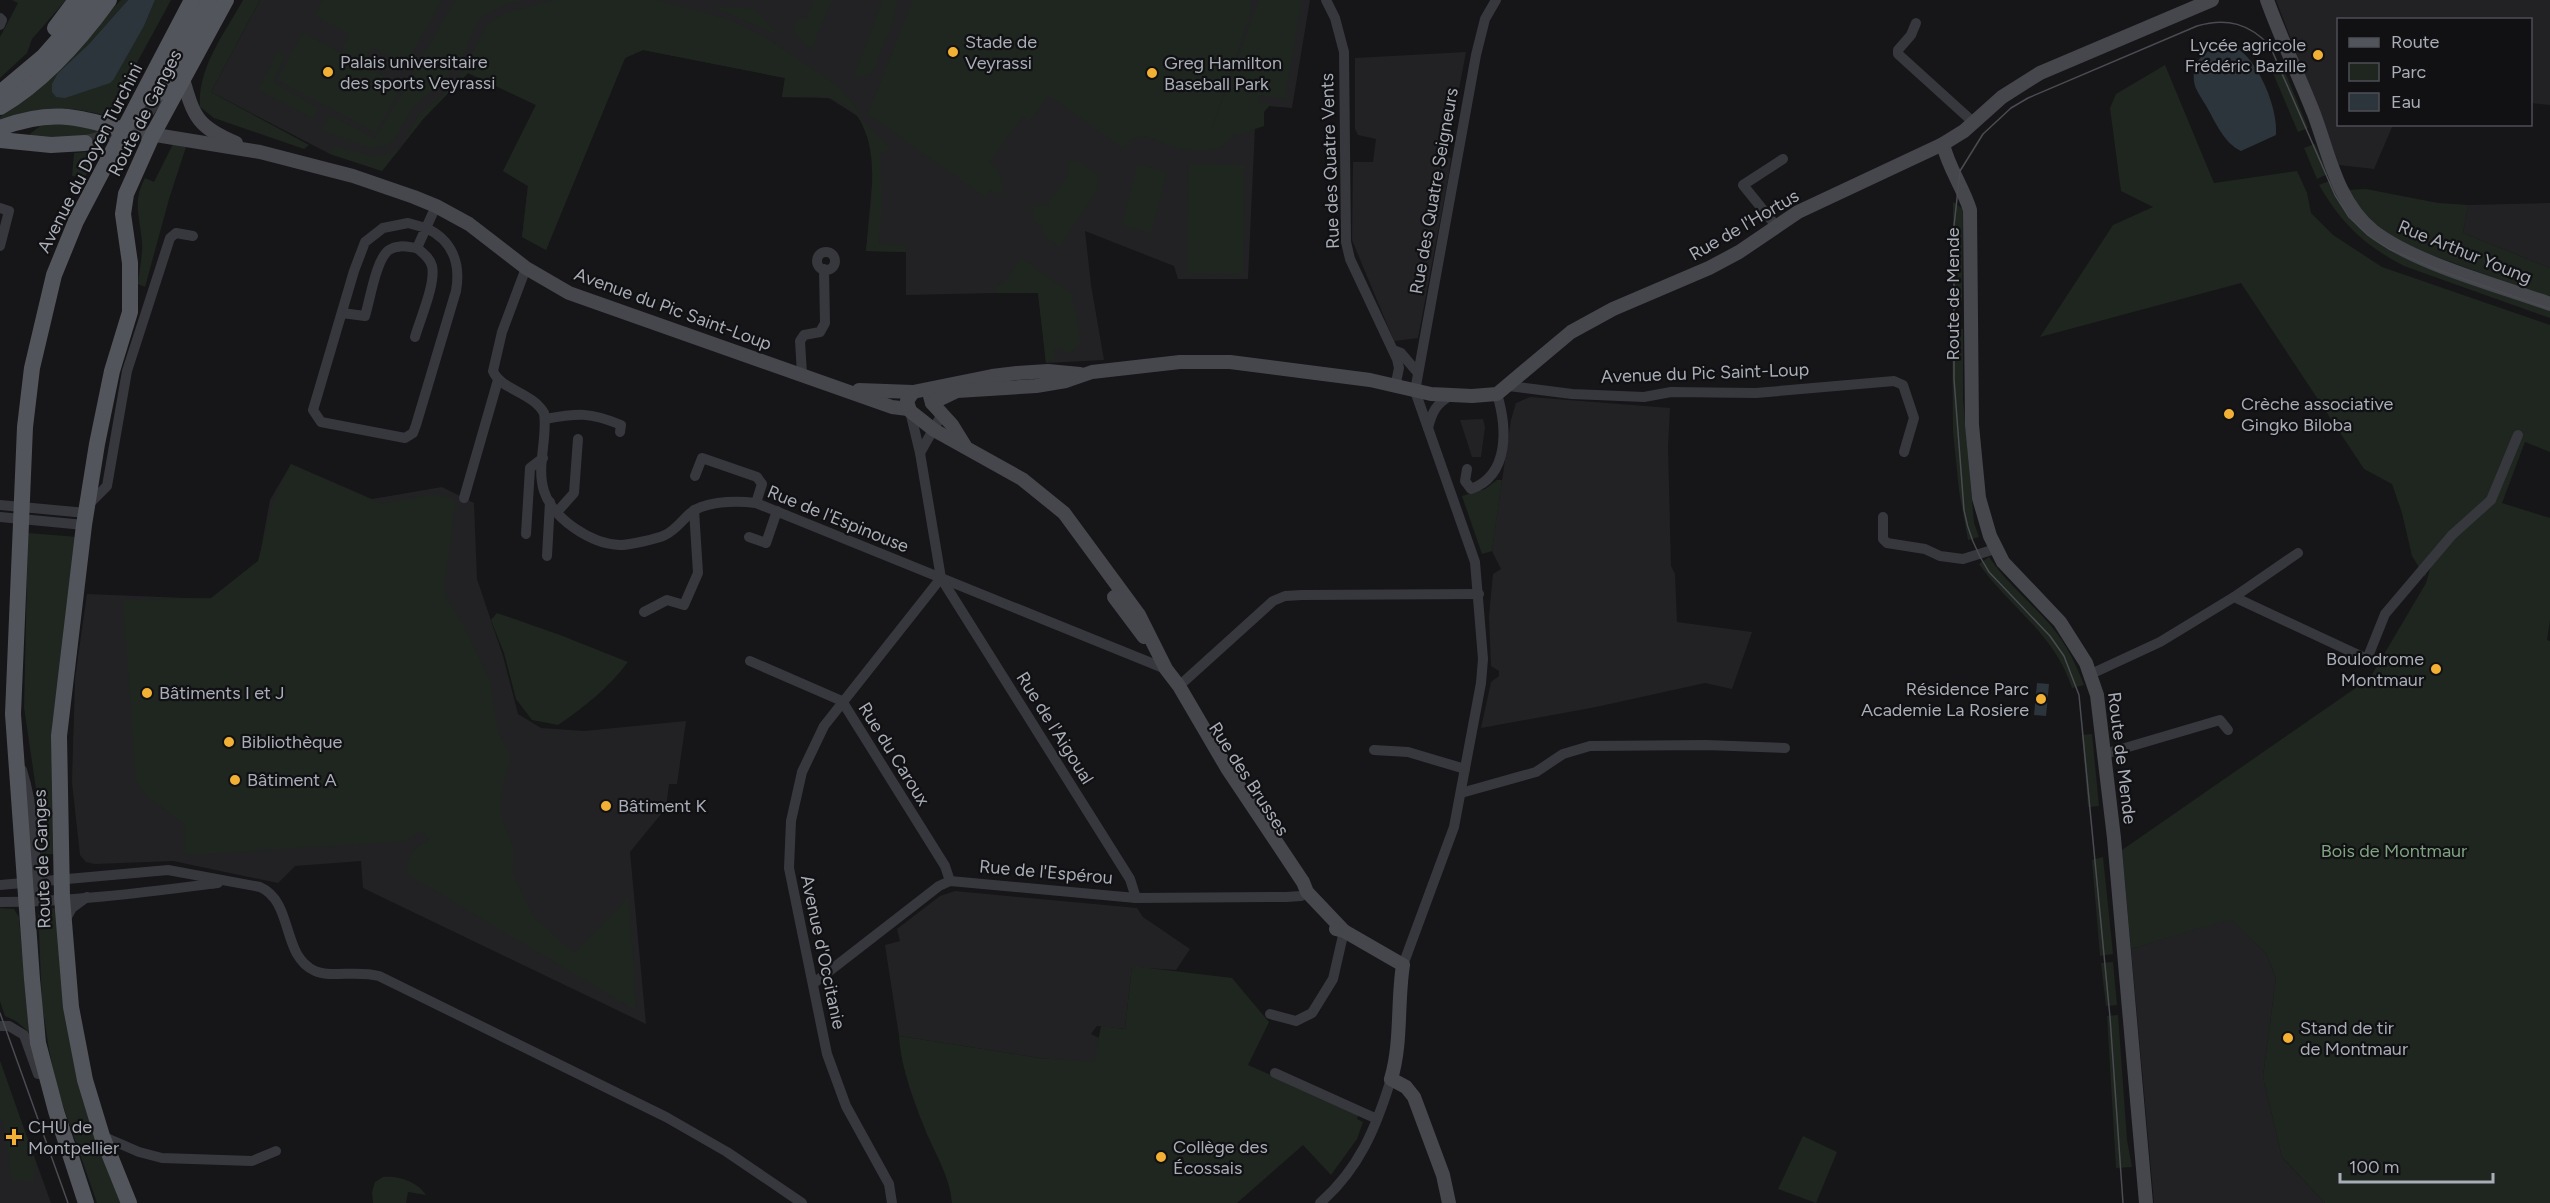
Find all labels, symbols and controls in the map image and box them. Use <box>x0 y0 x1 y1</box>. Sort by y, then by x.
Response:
legend <box>2337 18 2532 126</box>
place label: Stade de Veyrassi <box>965 31 1037 74</box>
text: Route <box>2391 31 2440 53</box>
place label: Lycée agricole Frédéric Bazille <box>2185 34 2306 77</box>
marker: Stade de Veyrassi <box>946 45 960 59</box>
street label: Route de Ganges <box>104 46 186 180</box>
marker: Lycée agricole Frédéric Bazille <box>2311 48 2325 62</box>
place label: Palais universitaire des sports Veyrassi <box>340 51 495 94</box>
place label: Greg Hamilton Baseball Park <box>1164 52 1282 95</box>
street label: Avenue du Doyen Turchini <box>33 59 147 257</box>
text: Parc <box>2391 61 2427 83</box>
marker: Palais universitaire des sports Veyrassi <box>321 65 335 79</box>
marker: Greg Hamilton Baseball Park <box>1145 66 1159 80</box>
street label: Rue des Quatre Vents <box>1316 73 1344 249</box>
street label: Rue des Quatre Seigneurs <box>1405 86 1463 296</box>
text: Eau <box>2391 91 2421 113</box>
street label: Rue de l'Hortus <box>1685 185 1803 265</box>
street label: Rue Arthur Young <box>2395 215 2535 289</box>
street label: Route de Mende <box>1942 227 1964 361</box>
street label: Avenue du Pic Saint-Loup <box>571 263 775 355</box>
street label: Avenue du Pic Saint-Loup <box>1600 358 1810 388</box>
place label: Crèche associative Gingko Biloba <box>2241 393 2394 436</box>
marker: Crèche associative Gingko Biloba <box>2222 407 2236 421</box>
street label: Rue de l'Espinouse <box>764 481 912 557</box>
place label: Boulodrome Montmaur <box>2326 648 2424 691</box>
marker: Boulodrome Montmaur <box>2429 662 2443 676</box>
street label: Rue de l'Aigoual <box>1012 668 1098 788</box>
place label: Résidence Parc Academie La Rosiere <box>1861 678 2029 721</box>
place label: Bâtiments I et J <box>159 682 285 704</box>
marker: Bâtiments I et J <box>140 686 154 700</box>
street label: Route de Mende <box>2103 691 2141 826</box>
marker: Résidence Parc Academie La Rosiere <box>2034 692 2048 706</box>
street label: Rue du Caroux <box>853 698 935 810</box>
street label: Rue des Brusses <box>1204 718 1294 840</box>
place label: Bibliothèque <box>241 731 342 753</box>
marker: Bibliothèque <box>222 735 236 749</box>
place label: Bâtiment A <box>247 769 337 791</box>
marker: Bâtiment A <box>228 773 242 787</box>
street label: Route de Ganges <box>29 789 55 929</box>
place label: Bâtiment K <box>618 795 707 817</box>
marker: Bâtiment K <box>599 799 613 813</box>
park label: Bois de Montmaur <box>2321 840 2467 862</box>
street label: Rue de l'Espérou <box>978 855 1114 889</box>
street label: Avenue d'Occitanie <box>796 873 850 1031</box>
place label: Stand de tir de Montmaur <box>2300 1017 2408 1060</box>
marker: Stand de tir de Montmaur <box>2281 1031 2295 1045</box>
place label: CHU de Montpellier <box>28 1116 119 1159</box>
marker: CHU de Montpellier <box>5 1128 23 1146</box>
place label: Collège des Écossais <box>1173 1136 1268 1179</box>
scale bar <box>2340 1146 2493 1184</box>
marker: Collège des Écossais <box>1154 1150 1168 1164</box>
text: 100 m <box>2349 1156 2399 1178</box>

